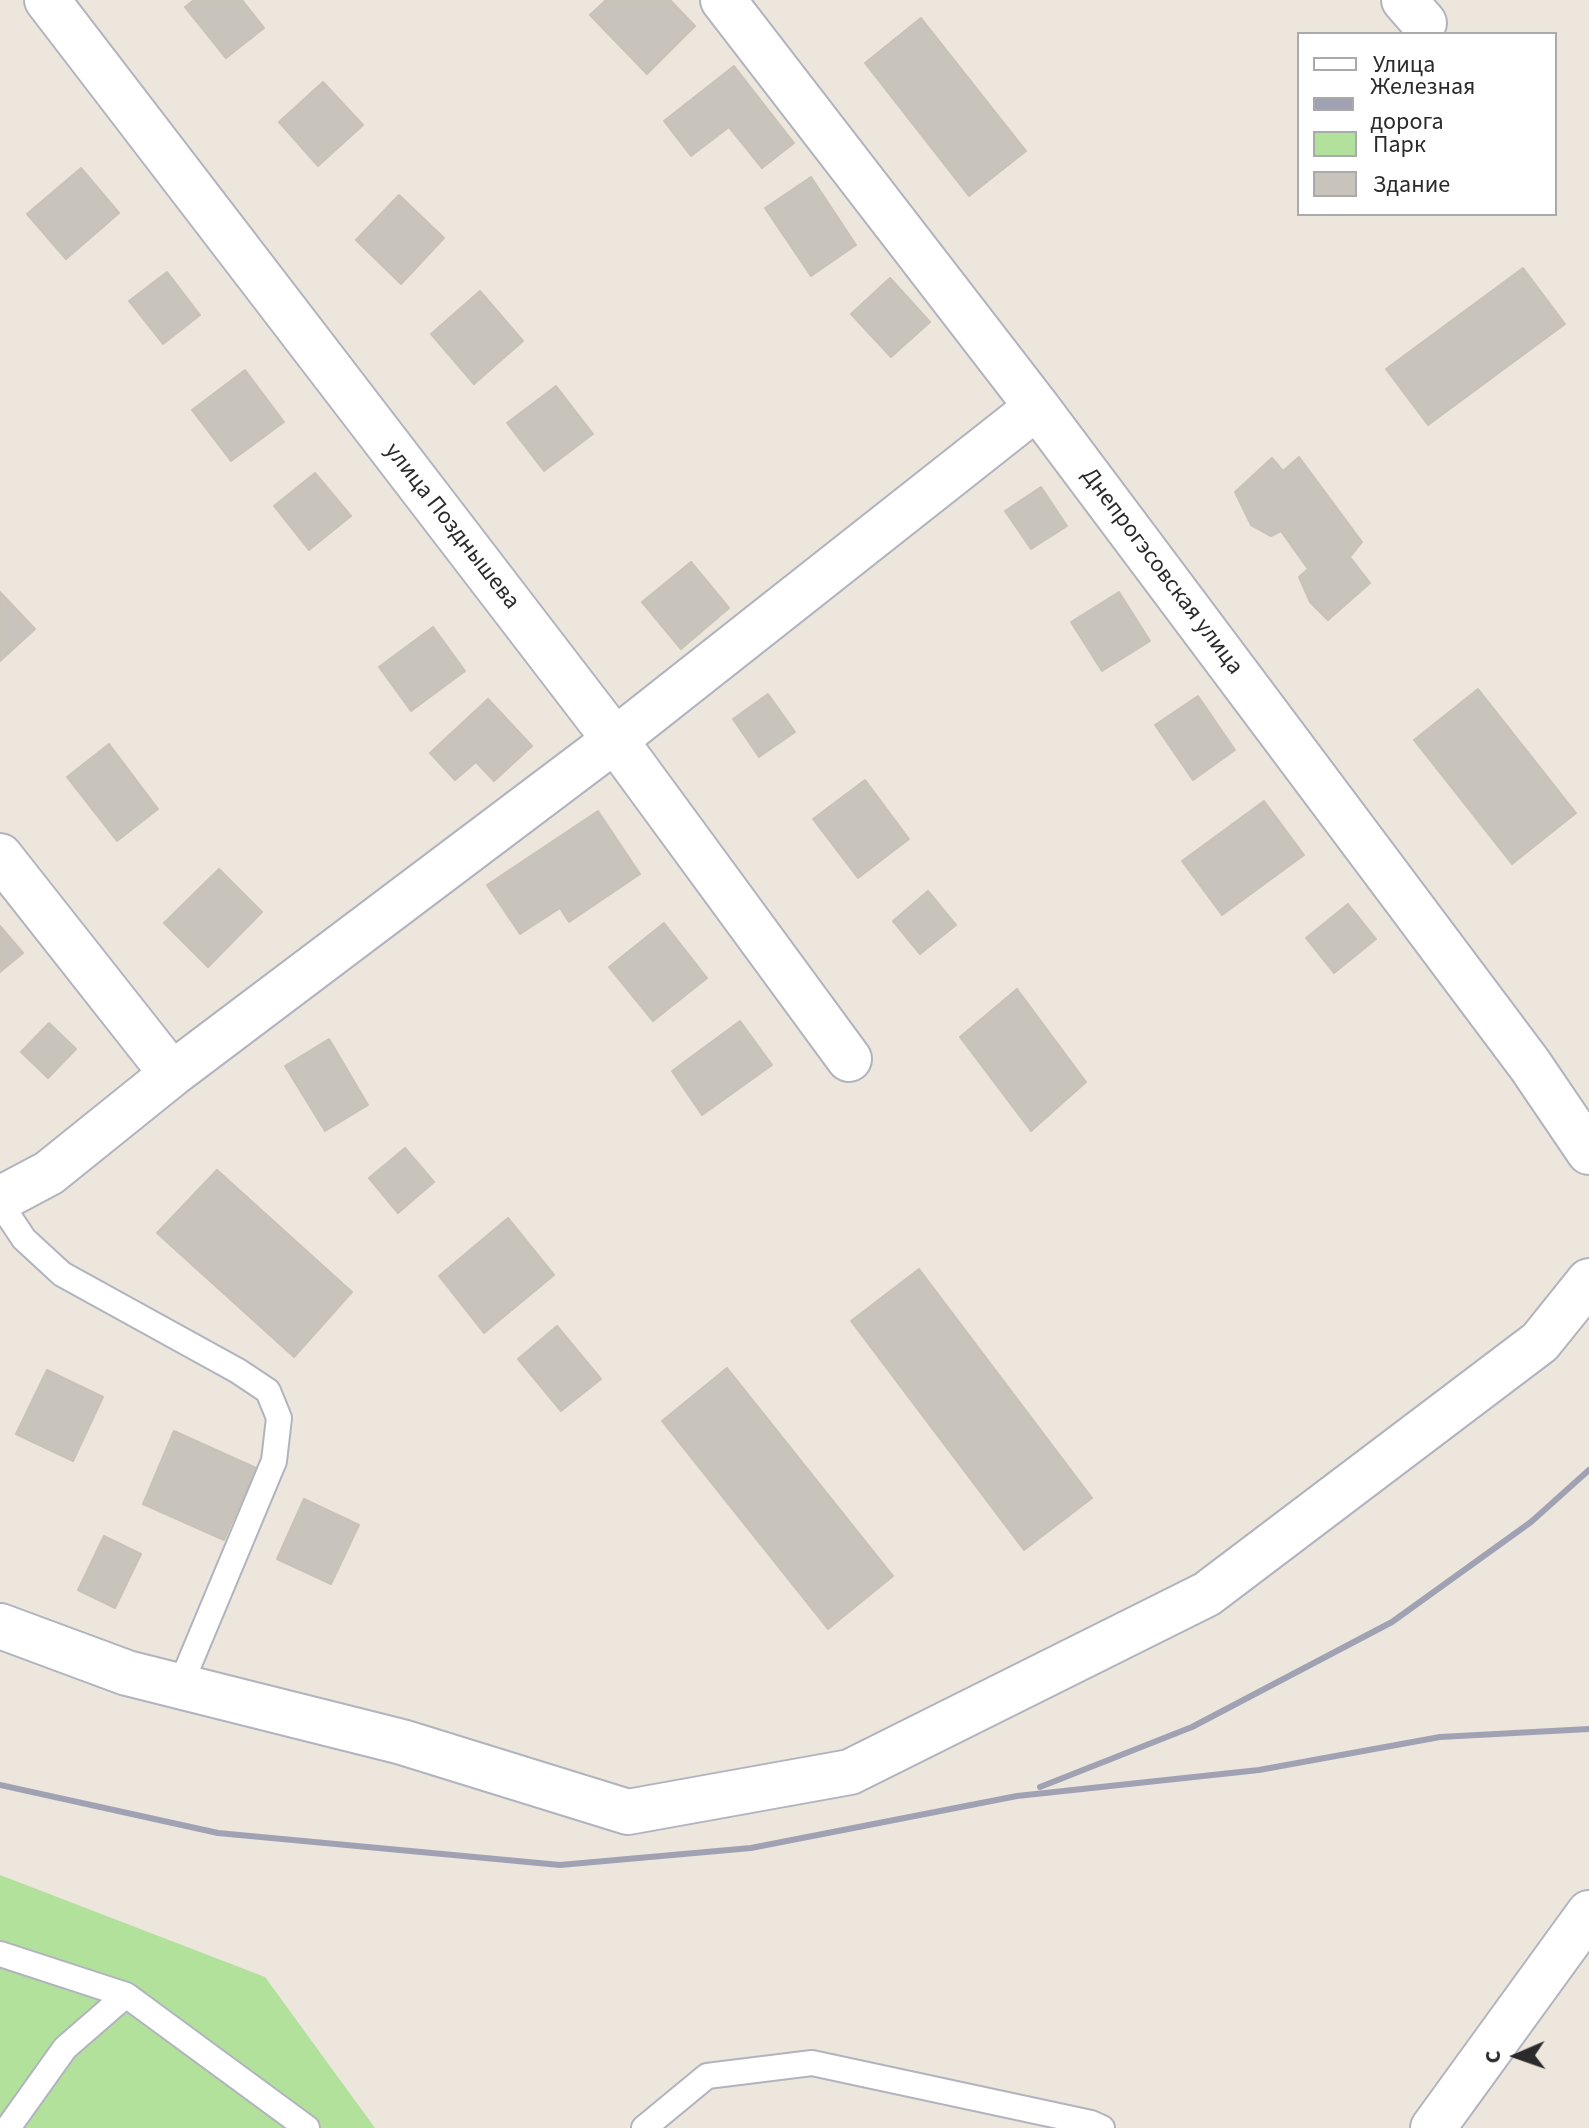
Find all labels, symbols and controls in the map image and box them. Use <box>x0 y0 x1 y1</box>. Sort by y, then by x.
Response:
legend <box>1297 32 1557 216</box>
text: Улица <box>1373 47 1435 82</box>
text: Железная дорога <box>1370 69 1475 139</box>
text: Парк <box>1373 127 1426 162</box>
text: Здание <box>1373 167 1450 202</box>
street label: улица Позднышева <box>377 438 525 616</box>
street label: Днепрогэсовская улица <box>1074 463 1248 681</box>
north arrow <box>1477 2016 1557 2096</box>
text: С <box>1477 2050 1509 2064</box>

